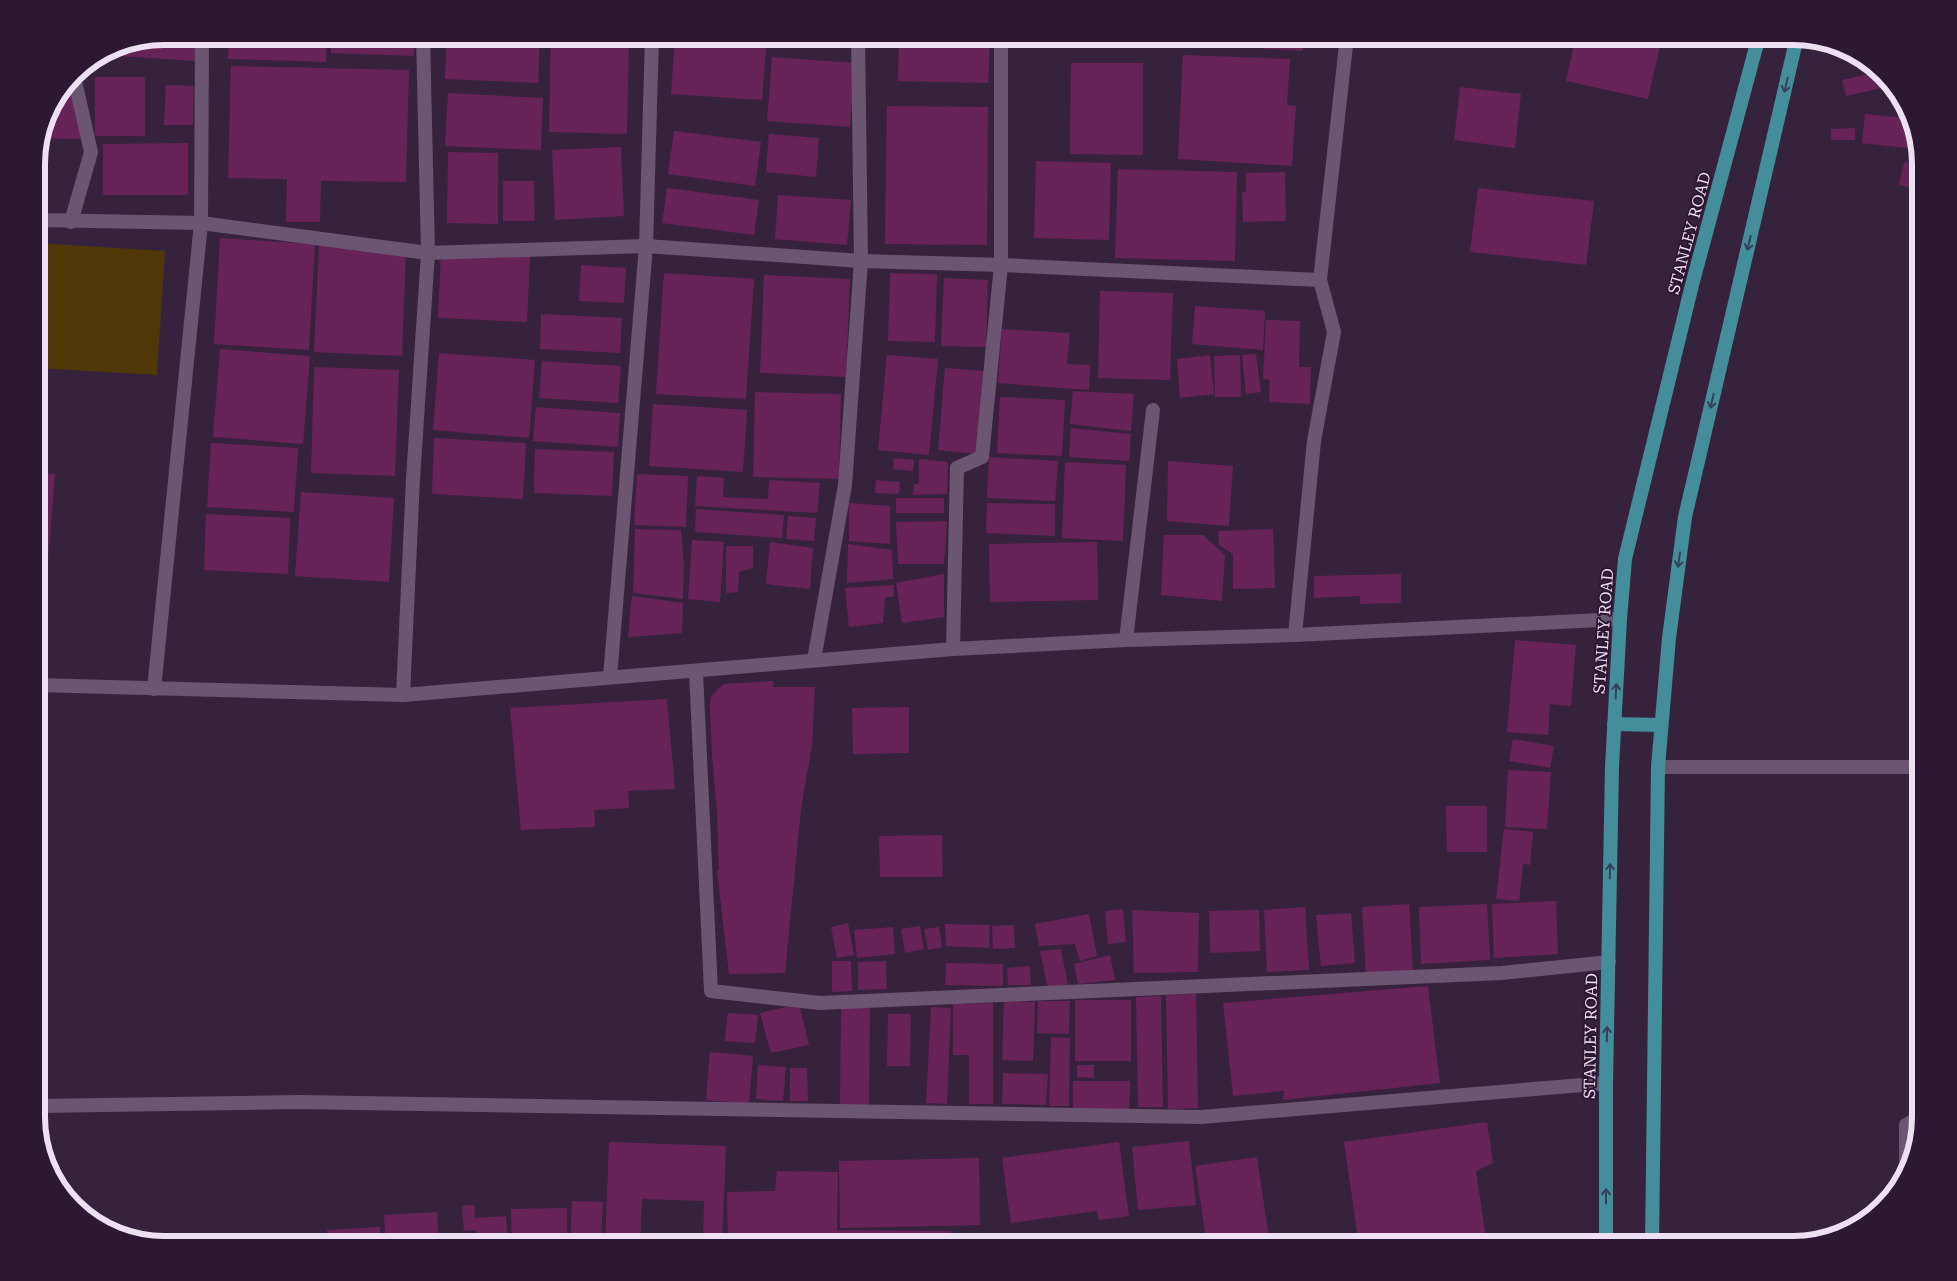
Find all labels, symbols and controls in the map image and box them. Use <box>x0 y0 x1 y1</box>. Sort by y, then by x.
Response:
one-way arrow <box>1781 76 1790 92</box>
street label: STANLEY ROAD <box>1664 170 1715 296</box>
one-way arrow <box>1744 235 1753 251</box>
one-way arrow <box>1707 393 1716 409</box>
one-way arrow <box>1674 552 1684 568</box>
street label: STANLEY ROAD <box>1590 568 1617 694</box>
one-way arrow <box>1611 683 1620 699</box>
one-way arrow <box>1605 863 1615 880</box>
street label: STANLEY ROAD <box>1580 973 1601 1099</box>
one-way arrow <box>1602 1026 1612 1042</box>
one-way arrow <box>1601 1188 1611 1204</box>

